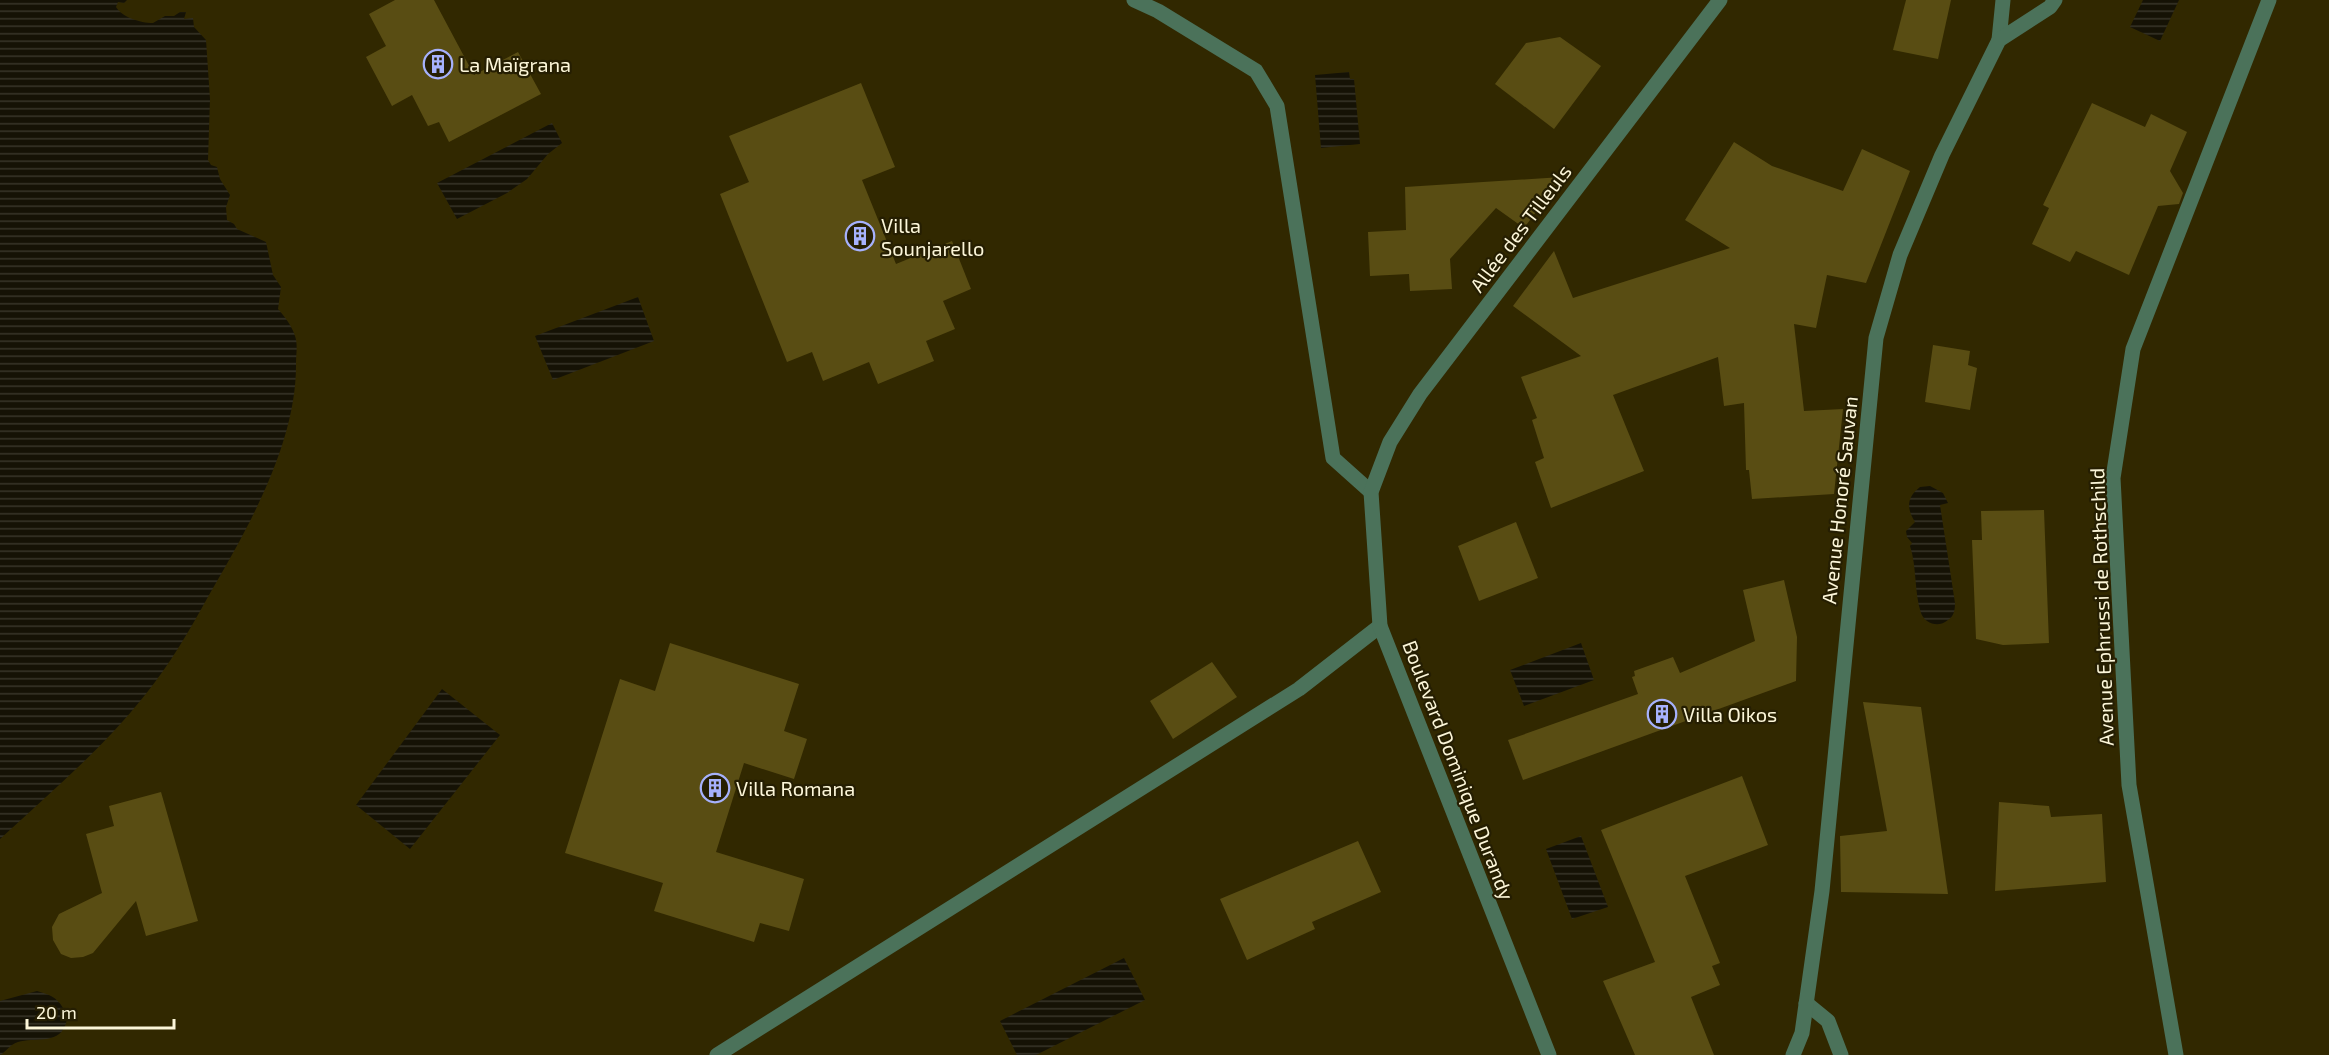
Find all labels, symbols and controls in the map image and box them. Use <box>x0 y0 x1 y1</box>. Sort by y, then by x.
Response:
building icon: La Maïgrana <box>422 48 454 80</box>
place label: La Maïgrana <box>459 52 571 76</box>
street label: Allée des Tilleuls <box>1464 160 1576 296</box>
place label: Villa Sounjarello <box>881 213 984 260</box>
building icon: Villa Sounjarello <box>844 220 876 252</box>
street label: Avenue Honoré Sauvan <box>1816 395 1862 605</box>
street label: Avenue Ephrussi de Rothschild <box>2084 467 2118 747</box>
street label: Boulevard Dominique Durandy <box>1398 637 1520 904</box>
building icon: Villa Oikos <box>1646 698 1678 730</box>
place label: Villa Oikos <box>1683 702 1777 726</box>
building icon: Villa Romana <box>699 772 731 804</box>
place label: Villa Romana <box>736 776 855 800</box>
scale bar <box>27 992 174 1030</box>
text: 20 m <box>36 1001 77 1023</box>

